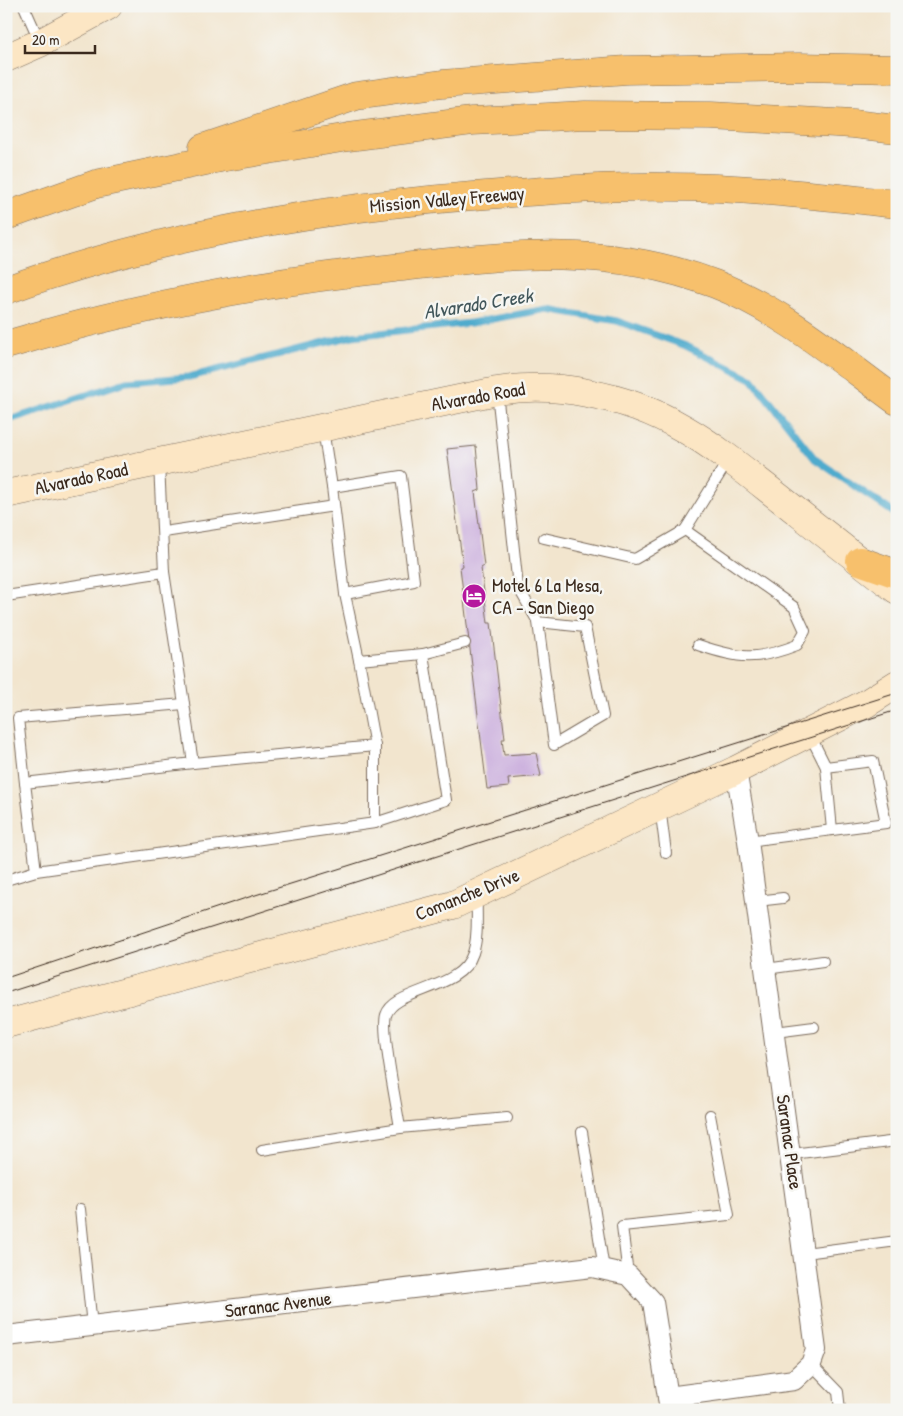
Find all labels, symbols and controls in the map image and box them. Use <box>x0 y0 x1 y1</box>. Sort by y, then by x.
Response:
scale bar <box>25 22 95 54</box>
text: 20 m <box>32 29 59 50</box>
street label: Mission Valley Freeway <box>369 179 525 219</box>
water label: Alvarado Creek <box>422 281 536 325</box>
street label: Alvarado Road <box>429 375 527 417</box>
street label: Alvarado Road <box>32 455 131 501</box>
place label: Motel 6 La Mesa, CA - San Diego <box>492 572 603 620</box>
hotel icon: Motel 6 La Mesa, CA - San Diego <box>461 583 487 609</box>
street label: Comanche Drive <box>411 861 523 927</box>
street label: Saranac Place <box>770 1093 810 1191</box>
street label: Saranac Avenue <box>223 1285 333 1323</box>

